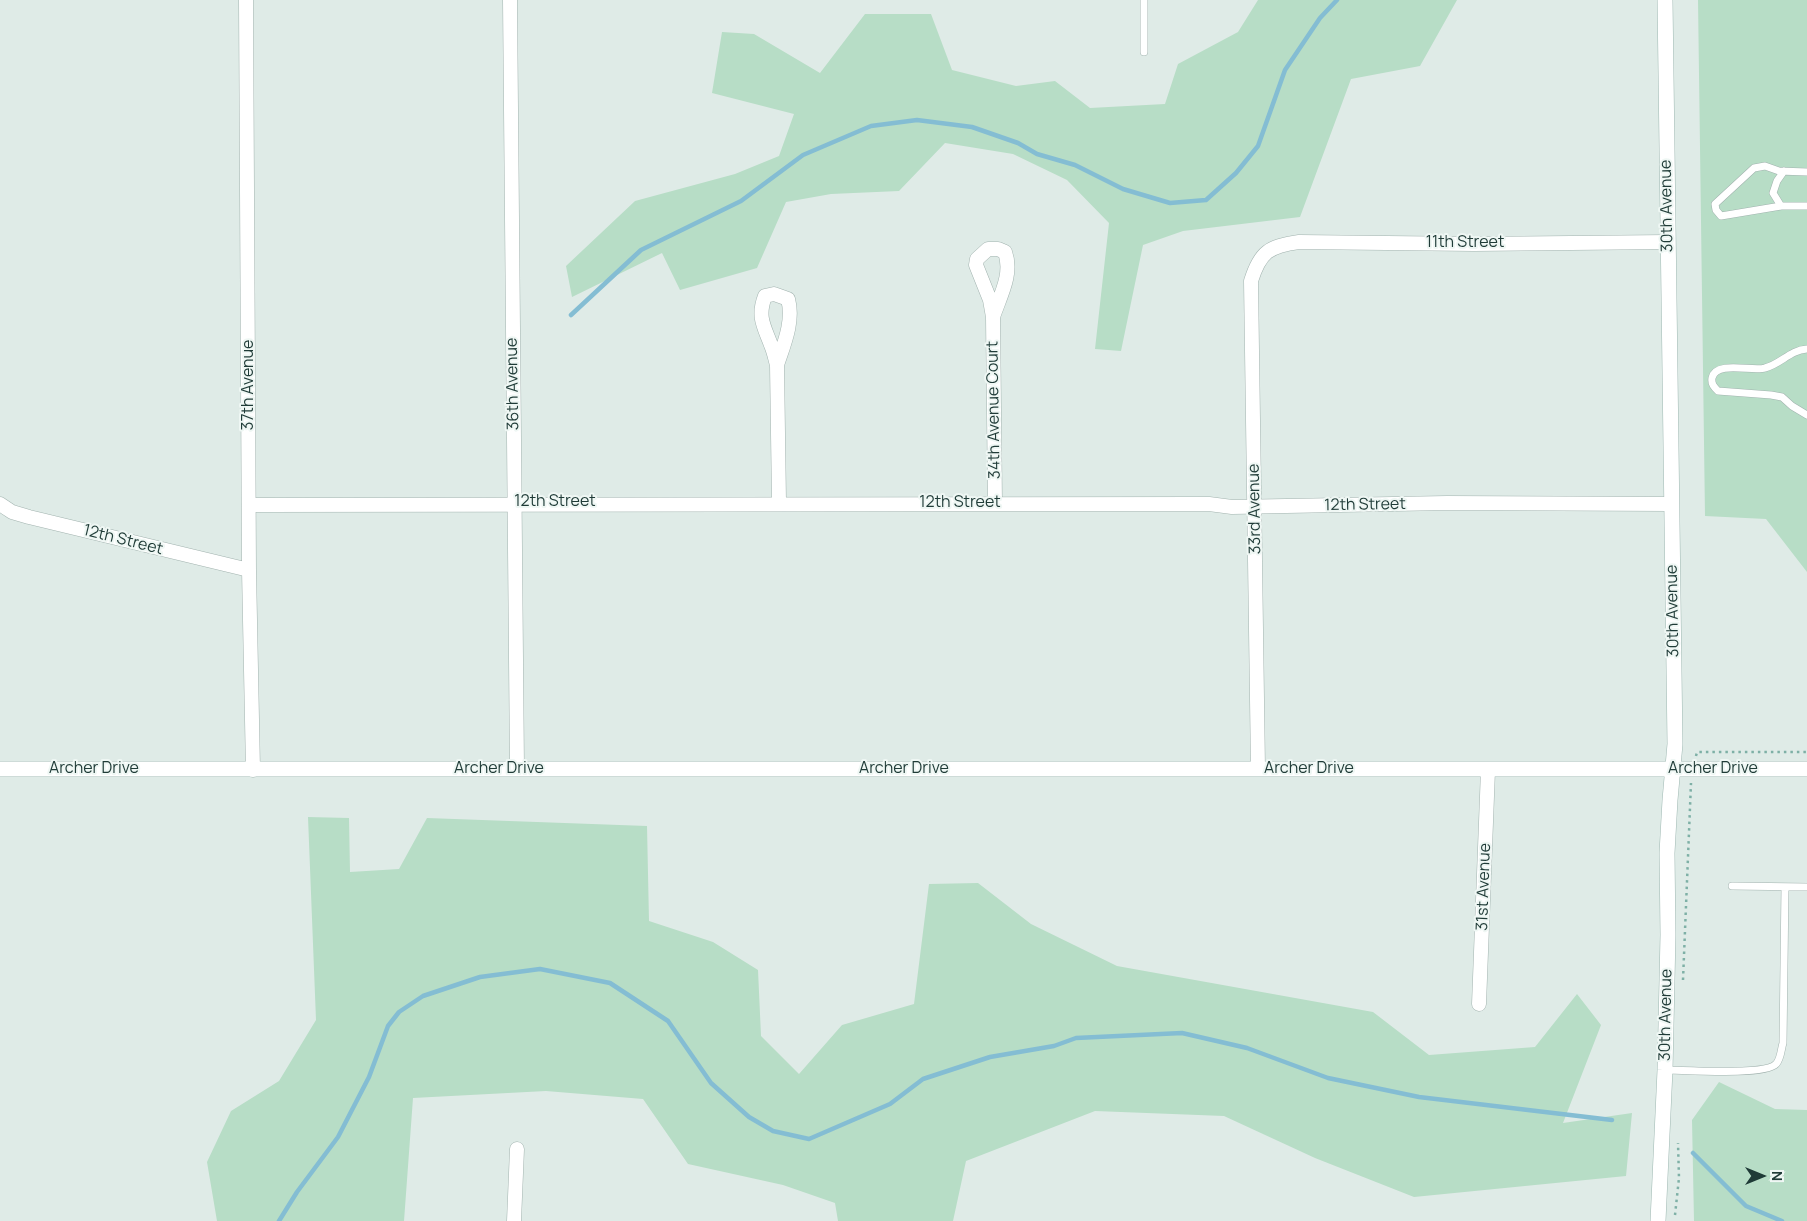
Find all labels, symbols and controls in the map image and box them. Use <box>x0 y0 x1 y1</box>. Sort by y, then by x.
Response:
street label: 30th Avenue <box>1657 160 1677 252</box>
street label: 11th Street <box>1426 233 1504 253</box>
street label: 36th Avenue <box>503 338 523 430</box>
street label: 37th Avenue <box>239 340 259 430</box>
street label: 34th Avenue Court <box>983 341 1005 479</box>
street label: 33rd Avenue <box>1245 463 1265 555</box>
street label: 12th Street <box>514 492 596 512</box>
street label: 12th Street <box>919 493 1001 513</box>
street label: 12th Street <box>1324 495 1406 515</box>
street label: 12th Street <box>81 521 165 559</box>
street label: 30th Avenue <box>1663 565 1683 657</box>
street label: Archer Drive <box>49 759 139 779</box>
street label: Archer Drive <box>454 759 544 779</box>
street label: Archer Drive <box>859 759 949 779</box>
street label: Archer Drive <box>1264 759 1354 779</box>
street label: Archer Drive <box>1668 759 1758 779</box>
street label: 31st Avenue <box>1473 843 1495 931</box>
street label: 30th Avenue <box>1656 969 1676 1061</box>
north arrow <box>1737 1151 1787 1201</box>
text: N <box>1768 1171 1787 1181</box>

